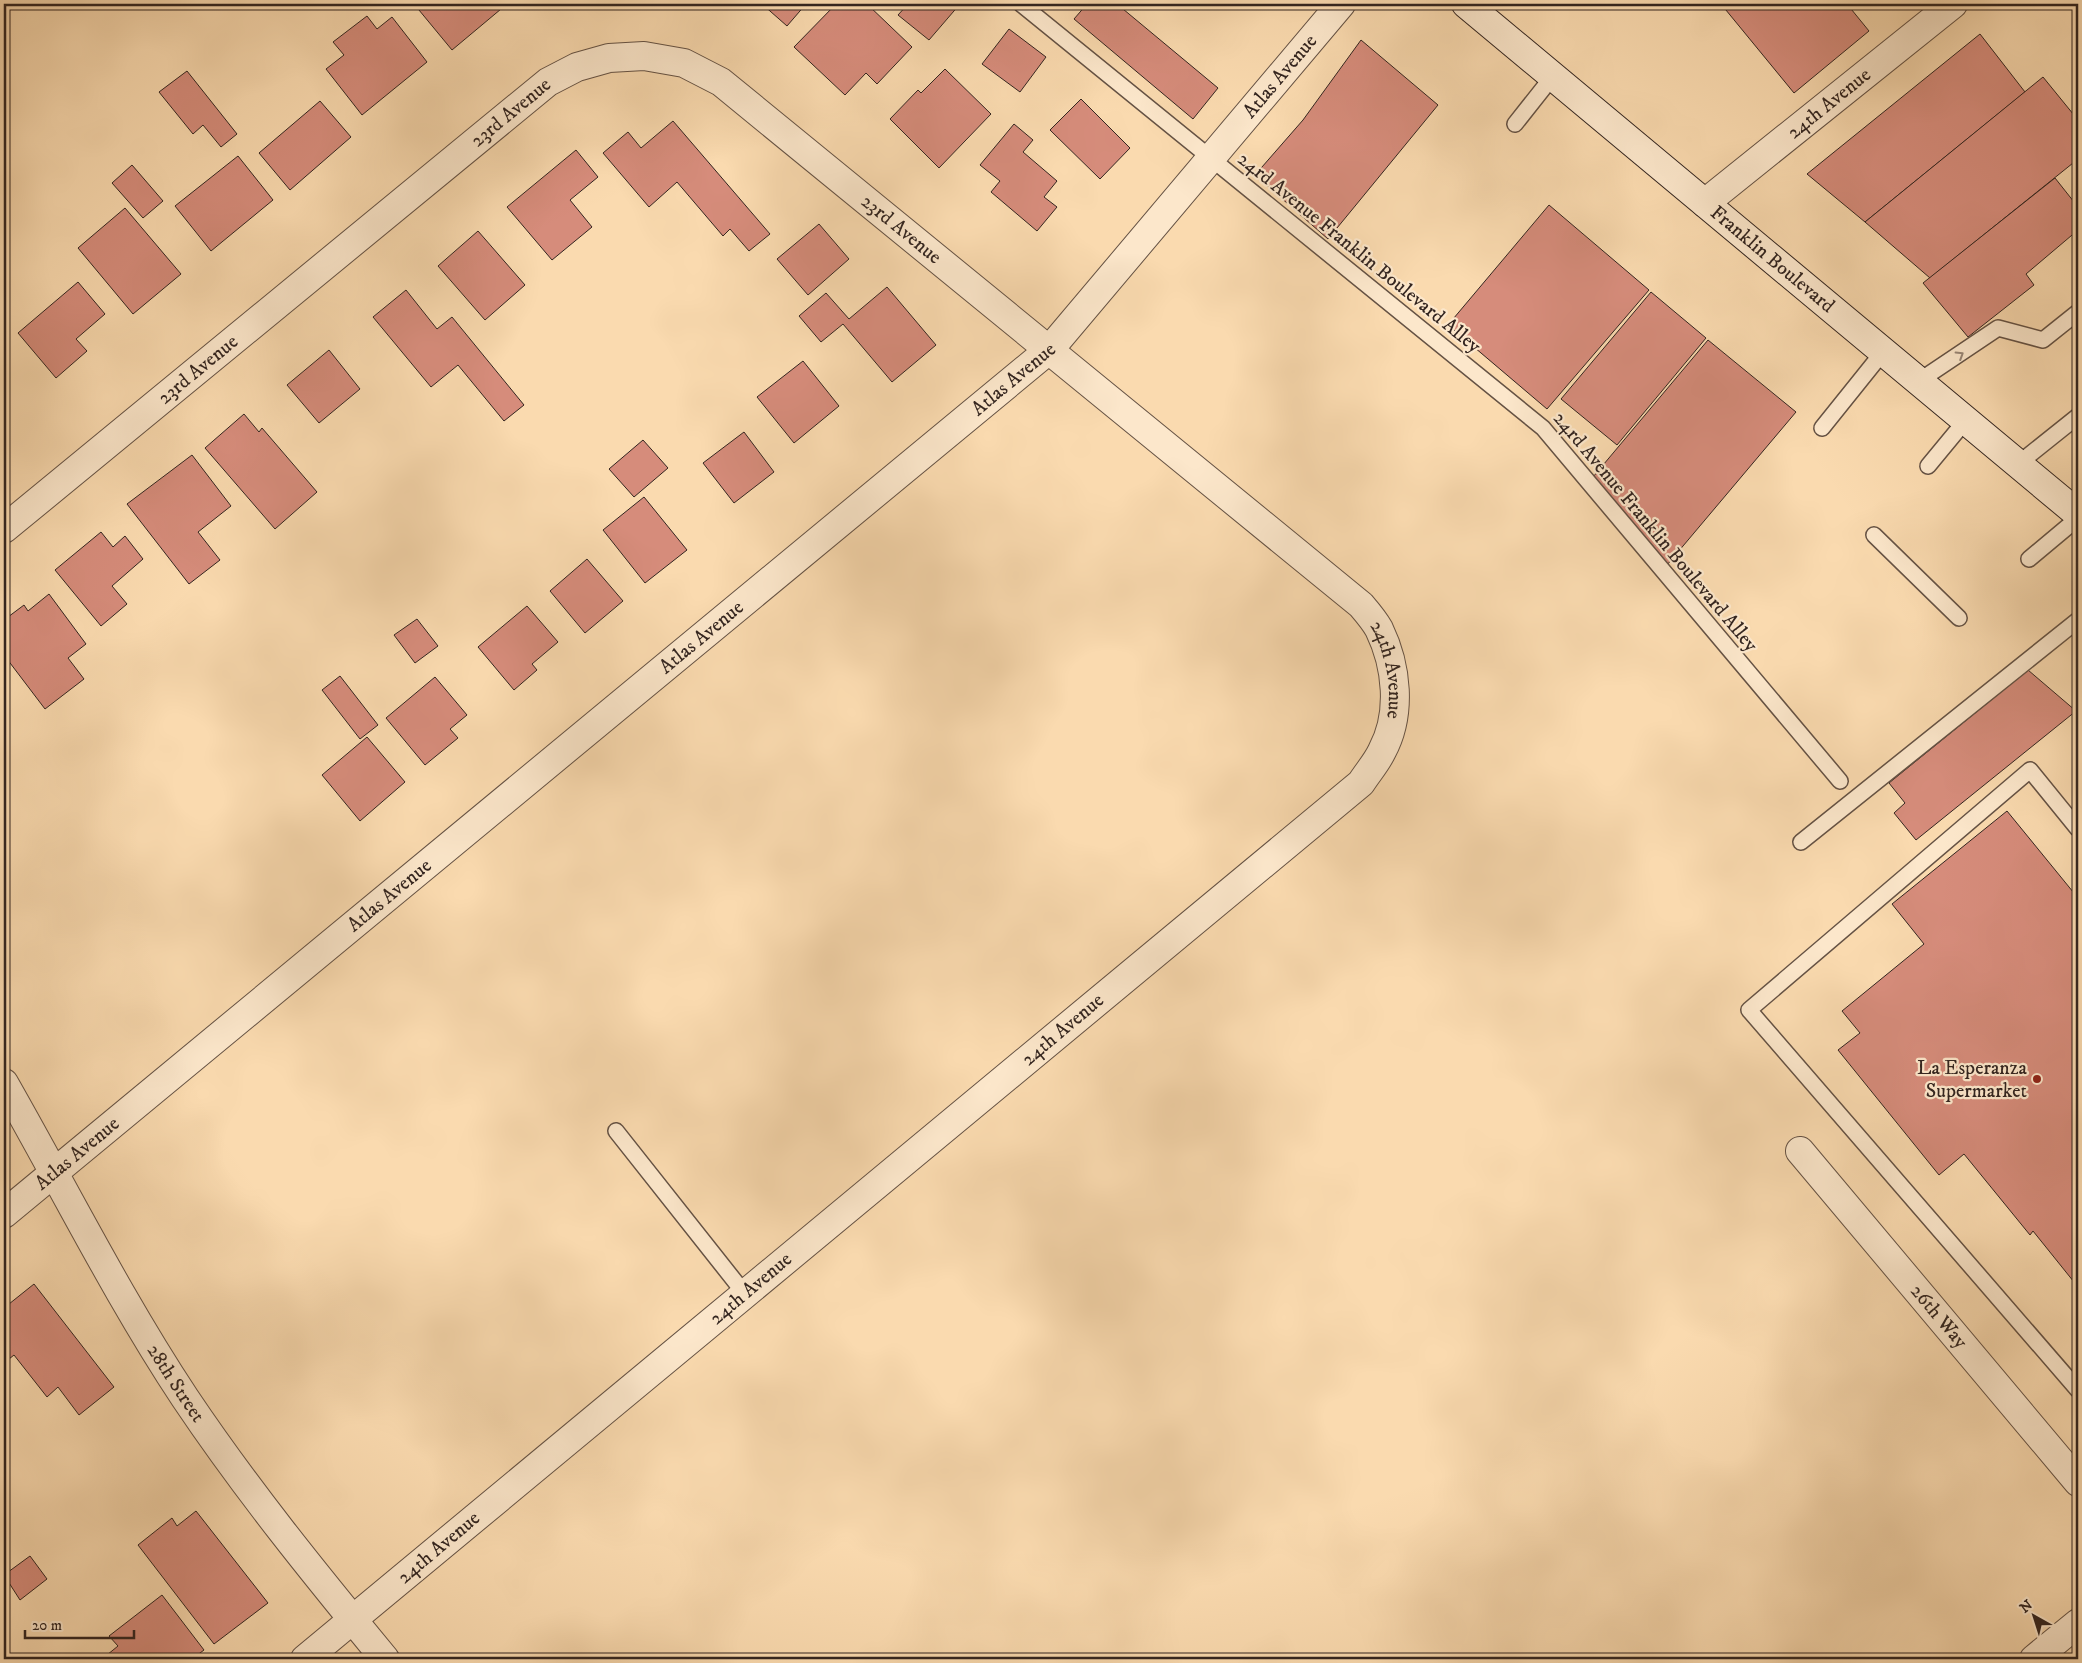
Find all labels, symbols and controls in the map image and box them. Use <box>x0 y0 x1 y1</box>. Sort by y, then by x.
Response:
street label: Atlas Avenue <box>1237 29 1323 124</box>
street label: 24th Avenue <box>1782 62 1876 145</box>
street label: 23rd Avenue <box>466 72 556 153</box>
street label: 24rd Avenue Franklin Boulevard Alley <box>1232 147 1486 359</box>
street label: 23rd Avenue <box>856 189 947 270</box>
street label: Franklin Boulevard <box>1705 200 1840 319</box>
street label: 23rd Avenue <box>153 329 243 410</box>
street label: Atlas Avenue <box>966 337 1061 421</box>
one-way arrow <box>1955 352 1964 361</box>
street label: 24rd Avenue Franklin Boulevard Alley <box>1547 407 1763 658</box>
street label: Atlas Avenue <box>654 595 749 680</box>
street label: 24th Avenue <box>1364 616 1407 721</box>
street label: Atlas Avenue <box>342 853 437 938</box>
street label: 24th Avenue <box>1017 988 1109 1072</box>
place label: La Esperanza Supermarket <box>1917 1056 2027 1104</box>
marker: La Esperanza Supermarket <box>2031 1073 2043 1085</box>
street label: Atlas Avenue <box>30 1111 125 1196</box>
street label: 24th Avenue <box>705 1247 797 1331</box>
street label: 26th Way <box>1905 1279 1973 1354</box>
street label: 28th Street <box>141 1339 210 1427</box>
street label: 24th Avenue <box>393 1506 485 1590</box>
north arrow <box>2010 1590 2060 1640</box>
text: N <box>2016 1596 2037 1617</box>
scale bar <box>25 1608 134 1640</box>
text: 20 m <box>32 1616 62 1635</box>

